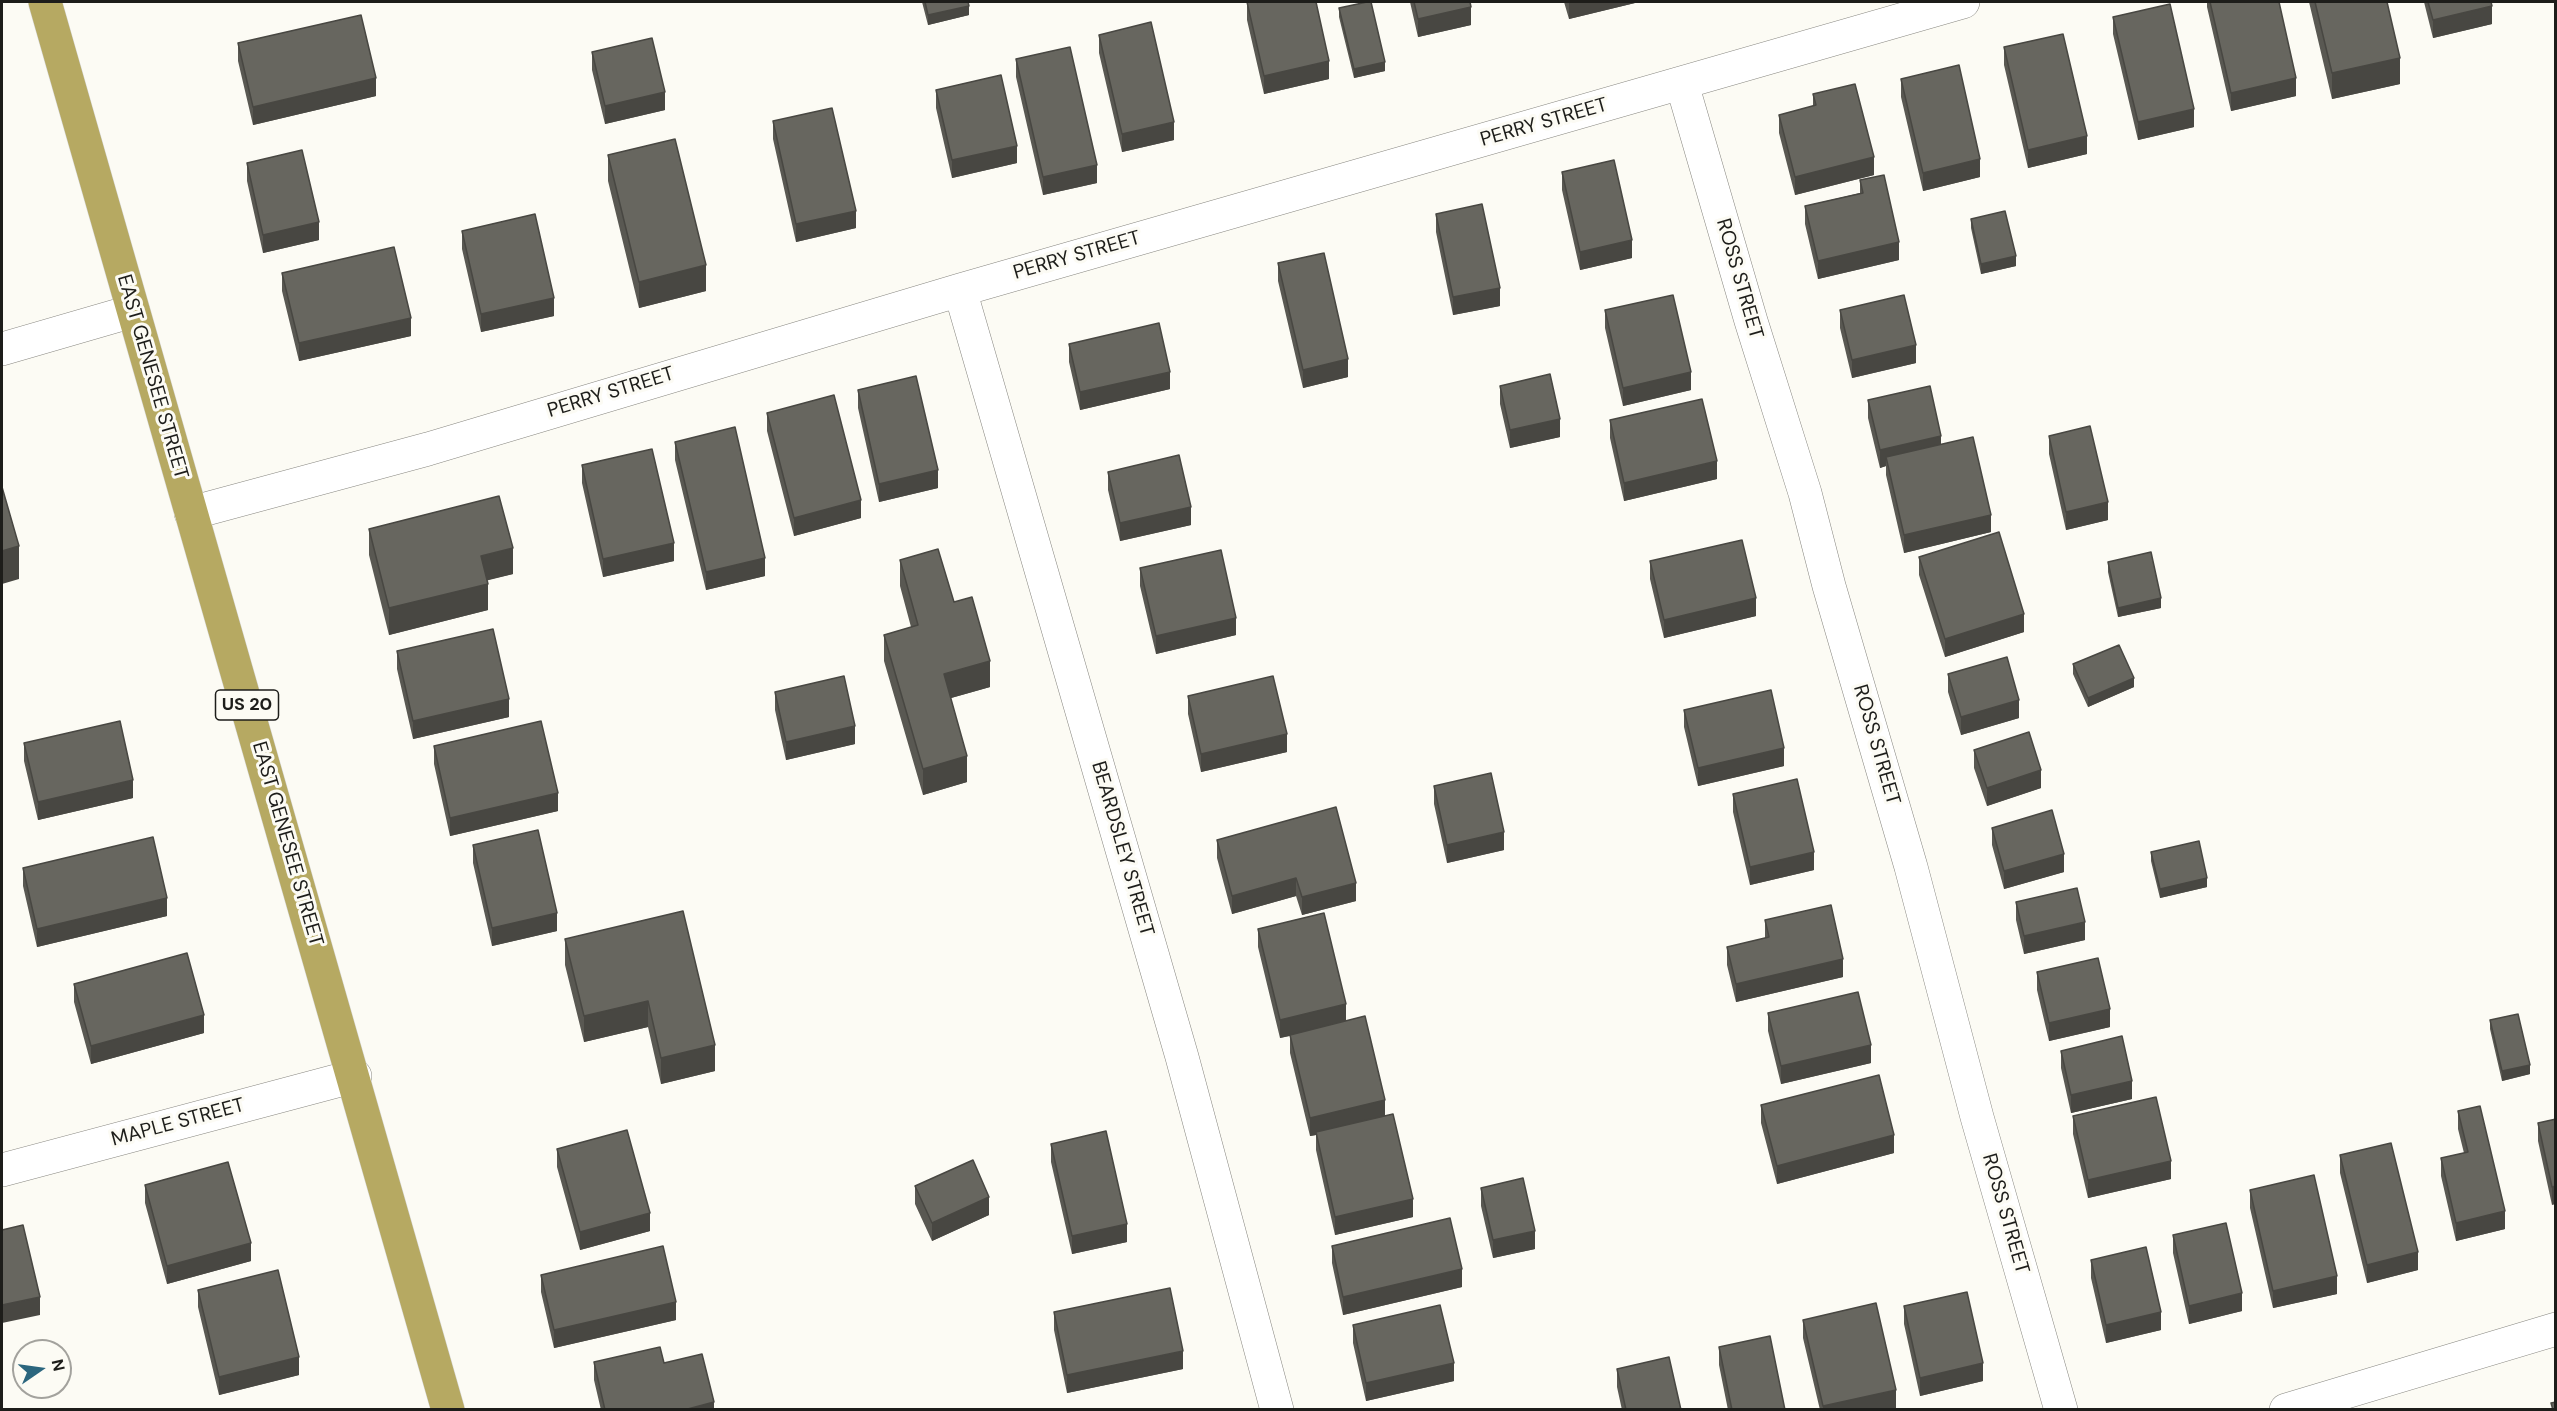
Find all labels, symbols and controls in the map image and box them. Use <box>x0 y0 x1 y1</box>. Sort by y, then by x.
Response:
street label: PERRY STREET <box>1478 93 1610 153</box>
street label: ROSS STREET <box>1710 216 1768 342</box>
street label: PERRY STREET <box>1011 226 1143 286</box>
street label: EAST GENESEE STREET <box>111 272 193 482</box>
street label: PERRY STREET <box>545 362 677 424</box>
street label: ROSS STREET <box>1847 682 1905 808</box>
road number: US 20 <box>216 690 278 720</box>
street label: EAST GENESEE STREET <box>246 739 328 949</box>
street label: BEARDSLEY STREET <box>1086 759 1158 939</box>
street label: MAPLE STREET <box>109 1094 247 1152</box>
street label: ROSS STREET <box>1976 1151 2034 1277</box>
north arrow <box>12 1339 72 1399</box>
text: N <box>47 1357 70 1373</box>

